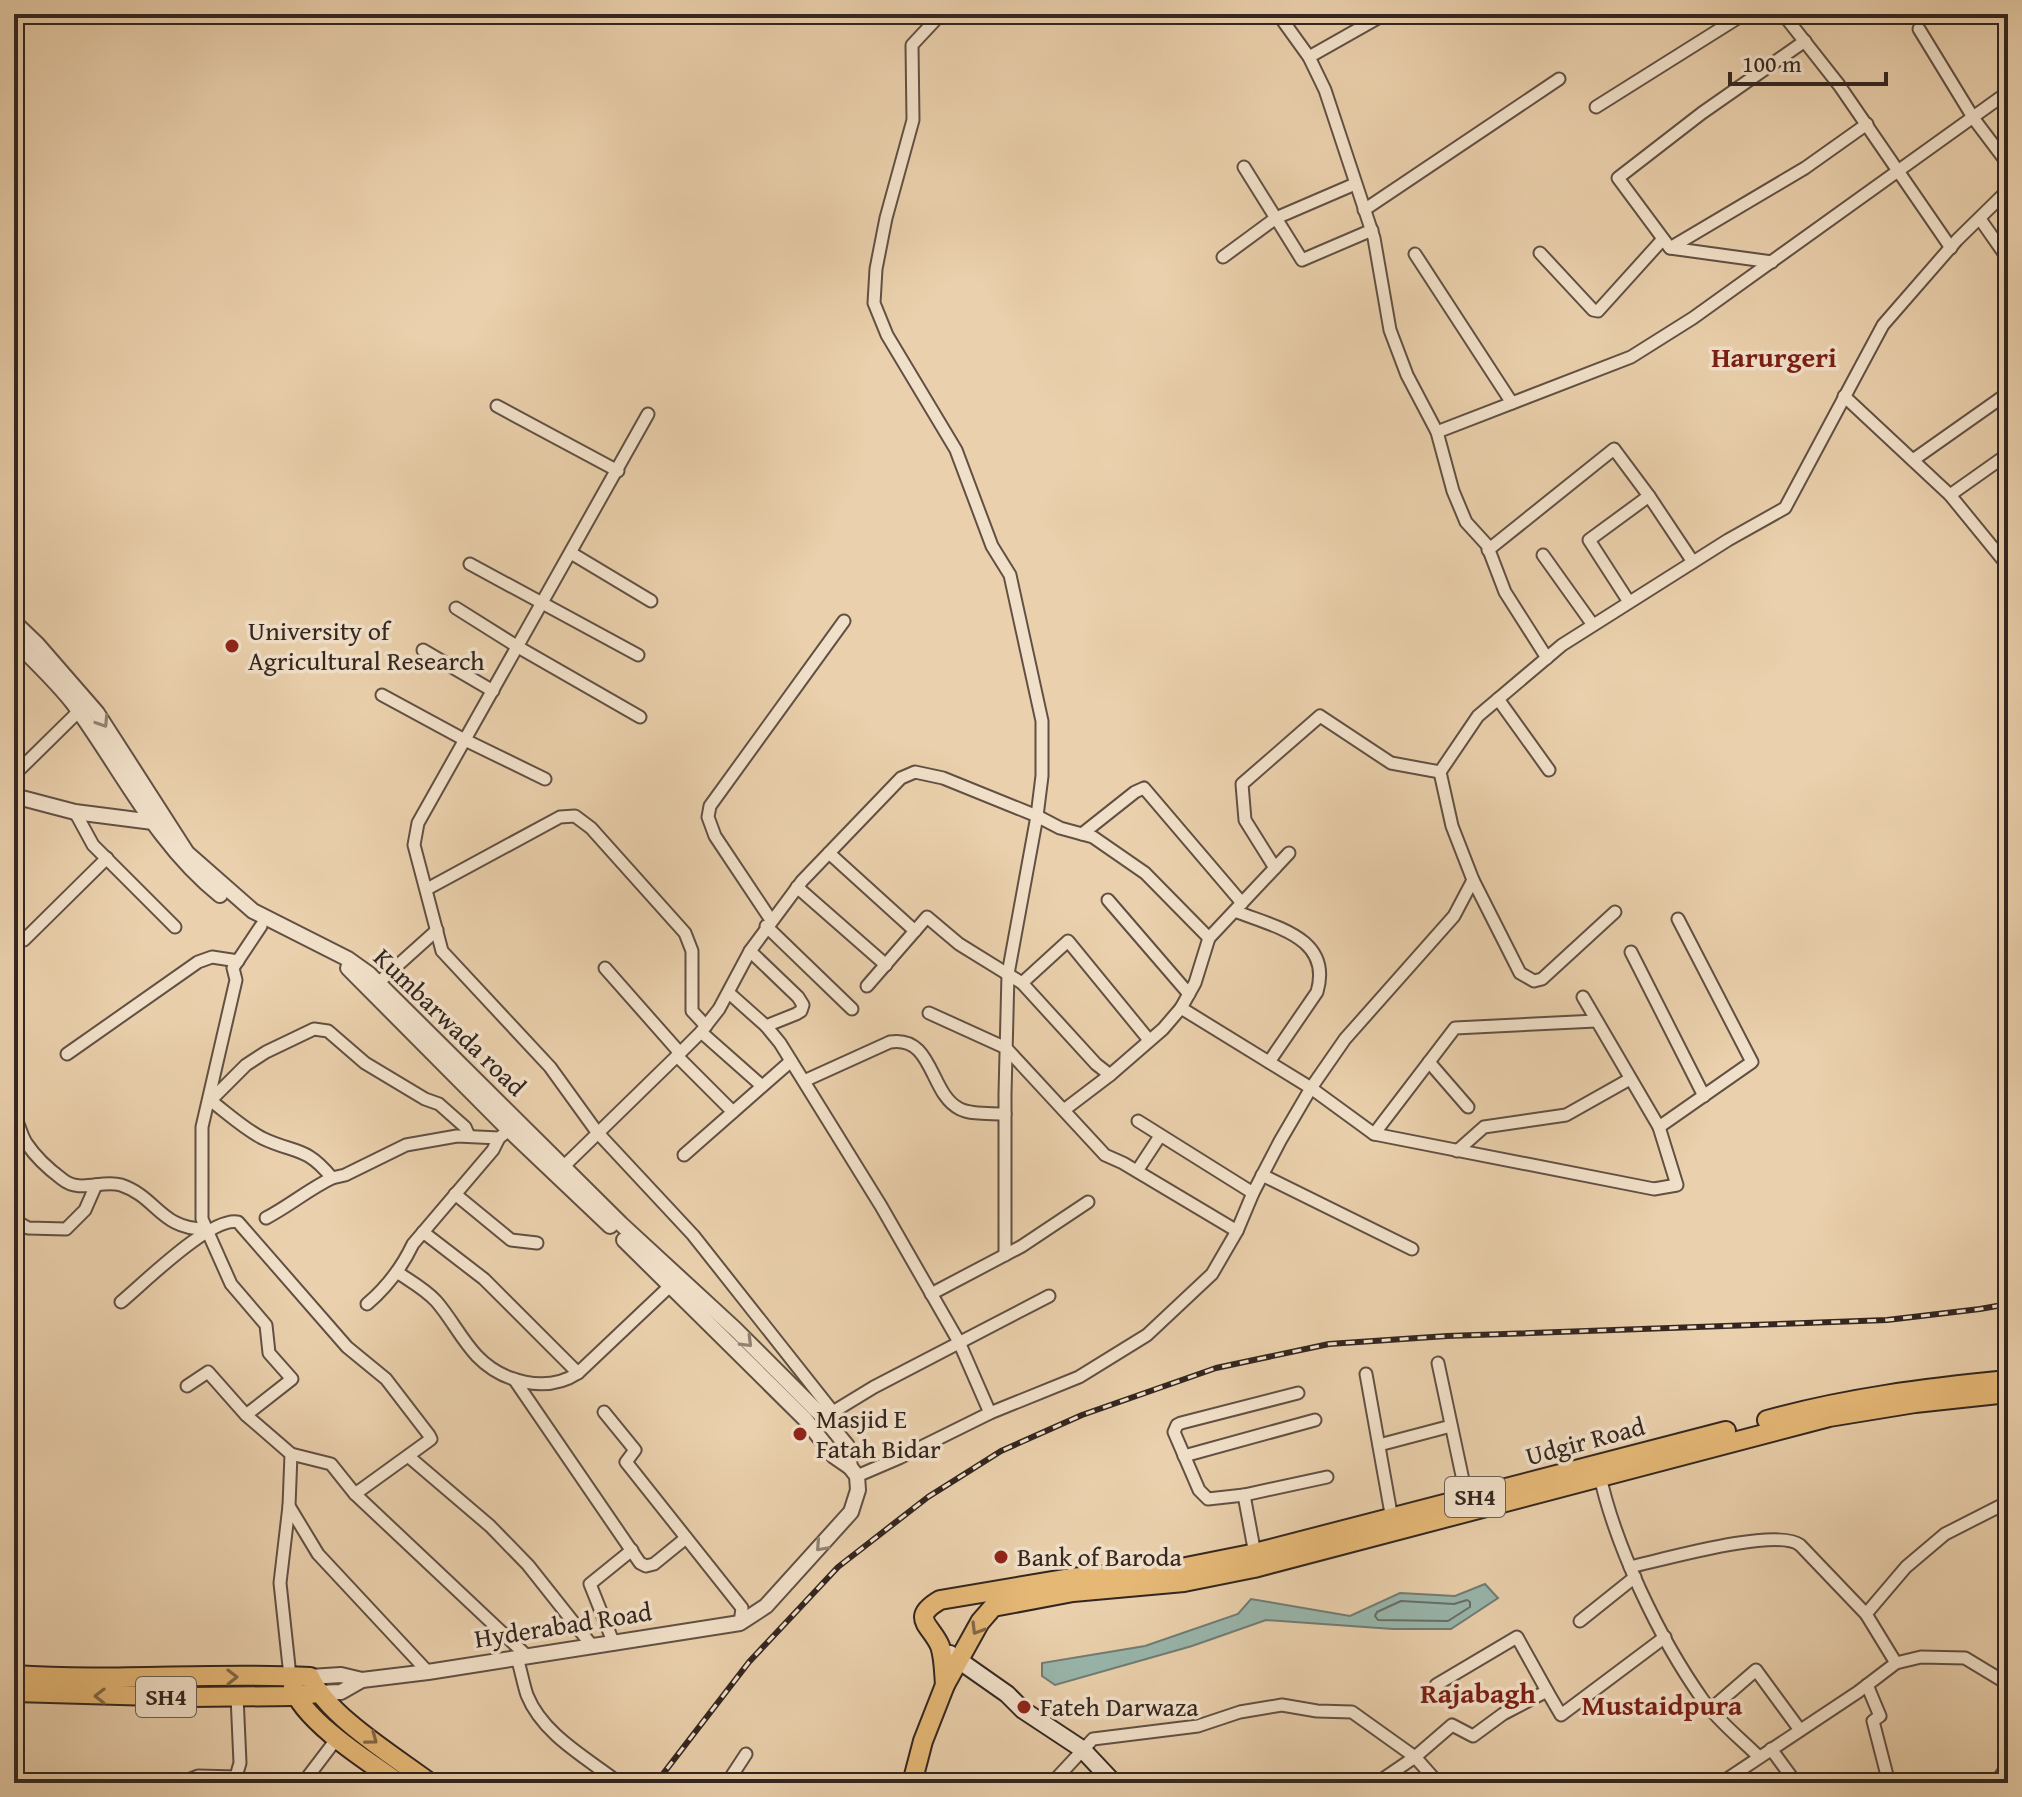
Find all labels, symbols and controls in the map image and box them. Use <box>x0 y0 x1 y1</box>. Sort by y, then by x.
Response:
scale bar <box>1730 36 1886 86</box>
text: 100 m <box>1742 46 1802 81</box>
district label: Harurgeri <box>1711 336 1837 377</box>
place label: University of Agricultural Research <box>248 611 485 680</box>
marker: University of Agricultural Research <box>223 637 241 655</box>
one-way arrow <box>93 713 108 728</box>
street label: Kumbarwada road <box>365 938 536 1105</box>
one-way arrow <box>738 1333 752 1347</box>
place label: Masjid E Fatah Bidar <box>816 1399 941 1468</box>
street label: Udgir Road <box>1521 1406 1649 1475</box>
marker: Masjid E Fatah Bidar <box>791 1425 809 1443</box>
road number: SH4 <box>1445 1477 1505 1517</box>
one-way arrow <box>816 1536 830 1551</box>
place label: Bank of Baroda <box>1017 1537 1182 1576</box>
marker: Bank of Baroda <box>992 1548 1010 1566</box>
street label: Hyderabad Road <box>472 1591 654 1658</box>
one-way arrow <box>971 1620 986 1635</box>
one-way arrow <box>226 1669 239 1686</box>
district label: Rajabagh <box>1420 1672 1536 1713</box>
road number: SH4 <box>136 1677 196 1717</box>
district label: Mustaidpura <box>1582 1684 1743 1725</box>
one-way arrow <box>93 1687 106 1704</box>
place label: Fateh Darwaza <box>1040 1687 1199 1726</box>
marker: Fateh Darwaza <box>1015 1698 1033 1716</box>
one-way arrow <box>364 1730 378 1744</box>

